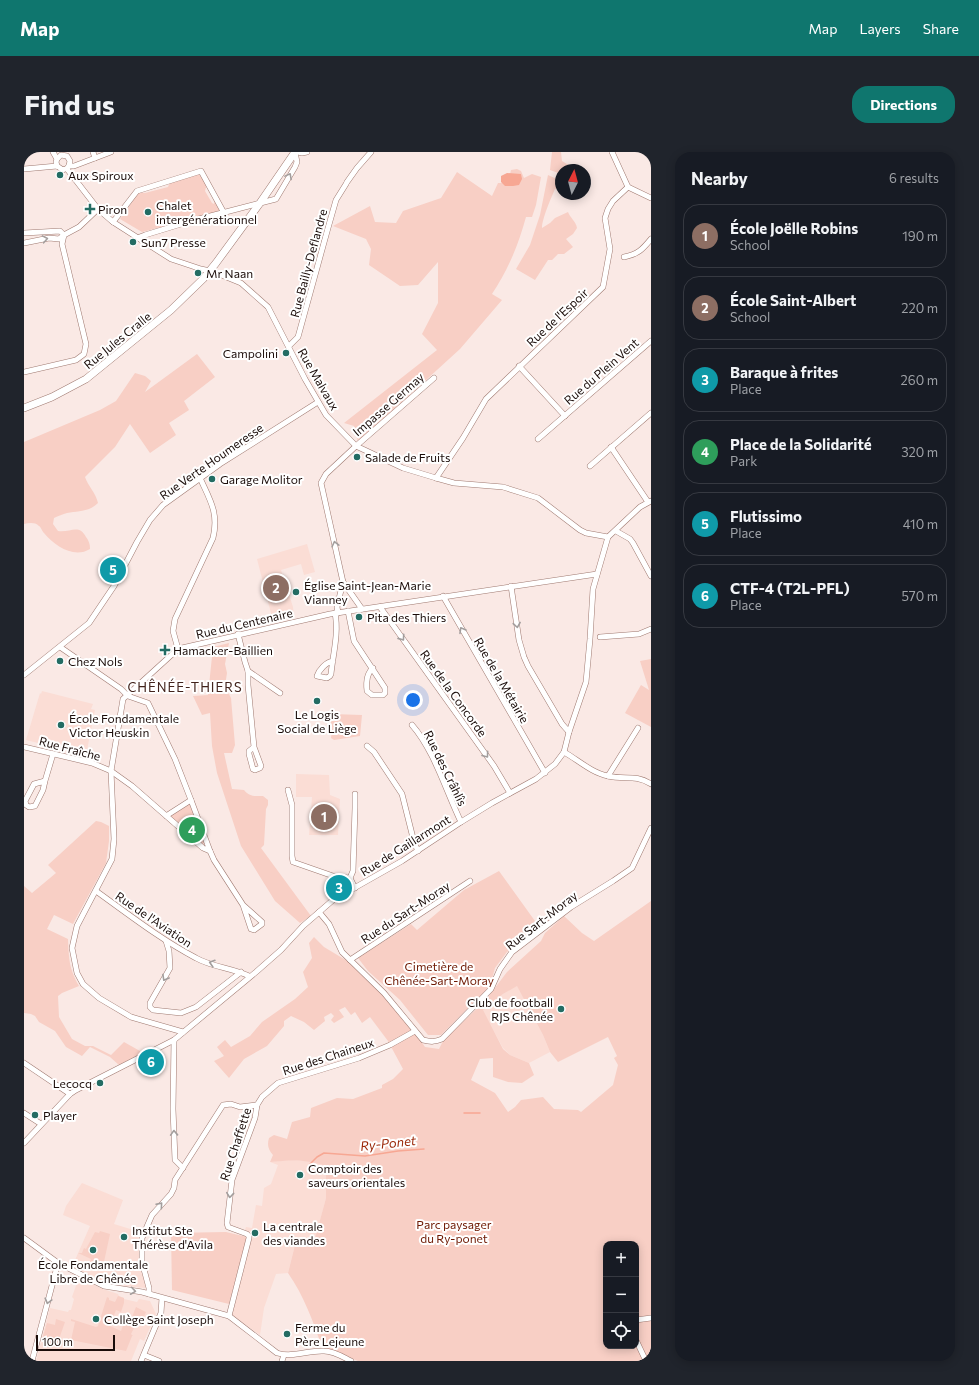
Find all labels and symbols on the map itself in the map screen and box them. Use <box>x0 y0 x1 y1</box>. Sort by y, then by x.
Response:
north arrow <box>555 164 591 200</box>
place label: Aux Spiroux <box>68 168 134 182</box>
marker: Aux Spiroux <box>55 170 65 180</box>
one-way arrow <box>285 173 292 181</box>
place label: Chalet intergénérationnel <box>156 198 257 226</box>
place label: Piron <box>98 202 127 216</box>
marker: Piron <box>85 204 95 214</box>
marker: Chalet intergénérationnel <box>143 207 153 217</box>
street label: Rue Bailly-Deflandre <box>287 207 329 319</box>
one-way arrow <box>42 235 48 244</box>
place label: Sun7 Presse <box>141 235 206 249</box>
marker: Sun7 Presse <box>128 237 138 247</box>
place label: Mr Naan <box>206 266 253 280</box>
marker: Mr Naan <box>193 268 203 278</box>
street label: Rue de l'Espoir <box>523 285 591 349</box>
street label: Rue Jules Cralle <box>81 309 154 372</box>
street label: Rue du Plein Vent <box>561 335 641 407</box>
street label: Rue Malvaux <box>296 345 343 413</box>
place label: Campolini <box>223 346 278 360</box>
marker: Campolini <box>281 348 291 358</box>
street label: Impasse Germay <box>350 369 426 439</box>
street label: Rue Verte Houmeresse <box>157 420 265 502</box>
place label: Salade de Fruits <box>365 450 450 464</box>
marker: Salade de Fruits <box>352 452 362 462</box>
place label: Garage Molitor <box>220 472 303 486</box>
marker: Garage Molitor <box>207 474 217 484</box>
one-way arrow <box>331 540 339 547</box>
pin: 5 <box>100 555 126 585</box>
pin: 2 <box>263 573 289 603</box>
place label: Église Saint-Jean-Marie Vianney <box>304 578 431 606</box>
marker: Église Saint-Jean-Marie Vianney <box>291 587 301 597</box>
street label: Rue du Centenaire <box>194 605 294 641</box>
place label: Pita des Thiers <box>367 610 446 624</box>
marker: Pita des Thiers <box>354 612 364 622</box>
one-way arrow <box>512 622 521 628</box>
one-way arrow <box>459 627 466 634</box>
one-way arrow <box>397 634 404 641</box>
street label: Rue de la Métairie <box>472 635 532 725</box>
place label: Hamacker-Baillien <box>173 643 273 657</box>
marker: Hamacker-Baillien <box>160 645 170 655</box>
street label: Rue de la Concorde <box>418 647 490 739</box>
place label: Chez Nols <box>68 654 122 668</box>
marker: Chez Nols <box>55 656 65 666</box>
district label: CHÊNÉE-THIERS <box>127 678 243 695</box>
your location <box>403 690 423 710</box>
marker: Le Logis Social de Liège <box>312 696 322 706</box>
place label: Le Logis Social de Liège <box>277 707 357 735</box>
place label: École Fondamentale Victor Heuskin <box>69 711 179 739</box>
marker: École Fondamentale Victor Heuskin <box>56 720 66 730</box>
street label: Rue des Crâhlîs <box>422 728 470 808</box>
street label: Rue Fraîche <box>38 733 102 763</box>
one-way arrow <box>482 751 489 758</box>
pin: 1 <box>311 802 337 832</box>
street label: Rue de Gaillarmont <box>357 812 453 878</box>
pin: 4 <box>179 815 205 845</box>
pin: 3 <box>326 873 352 903</box>
street label: Rue du Sart-Moray <box>358 878 452 946</box>
street label: Rue de l'Aviation <box>113 888 195 950</box>
street label: Rue Sart-Moray <box>502 888 580 952</box>
park label: Cimetière de Chênée-Sart-Moray <box>384 959 494 987</box>
one-way arrow <box>209 960 216 968</box>
one-way arrow <box>162 974 169 981</box>
place label: Club de football RJS Chênée <box>467 995 553 1024</box>
marker: Club de football RJS Chênée <box>556 1004 566 1014</box>
street label: Rue des Chaineux <box>281 1034 376 1077</box>
pin: 6 <box>138 1047 164 1077</box>
place label: Lecocq <box>53 1076 92 1090</box>
marker: Lecocq <box>95 1078 105 1088</box>
street label: Rue Chaffette <box>217 1106 253 1182</box>
place label: Player <box>43 1108 77 1122</box>
marker: Player <box>30 1110 40 1120</box>
one-way arrow <box>170 1130 178 1136</box>
water label: Ry-Ponet <box>359 1132 417 1154</box>
place label: Comptoir des saveurs orientales <box>308 1161 405 1189</box>
marker: Comptoir des saveurs orientales <box>295 1170 305 1180</box>
one-way arrow <box>226 1192 235 1198</box>
one-way arrow <box>156 1202 163 1210</box>
park label: Parc paysager du Ry-ponet <box>416 1217 492 1245</box>
place label: La centrale des viandes <box>263 1219 325 1247</box>
place label: Institut Ste Thérèse d'Avila <box>132 1223 213 1251</box>
marker: La centrale des viandes <box>250 1228 260 1238</box>
marker: Institut Ste Thérèse d'Avila <box>119 1232 129 1242</box>
marker: École Fondamentale Libre de Chênée <box>88 1245 98 1255</box>
place label: École Fondamentale Libre de Chênée <box>38 1257 148 1285</box>
one-way arrow <box>130 1286 136 1295</box>
one-way arrow <box>44 1297 53 1304</box>
place label: Collège Saint Joseph <box>104 1312 214 1327</box>
marker: Collège Saint Joseph <box>91 1314 101 1324</box>
place label: Ferme du Père Lejeune <box>295 1320 364 1348</box>
marker: Ferme du Père Lejeune <box>282 1329 292 1339</box>
scale bar <box>36 1333 115 1352</box>

